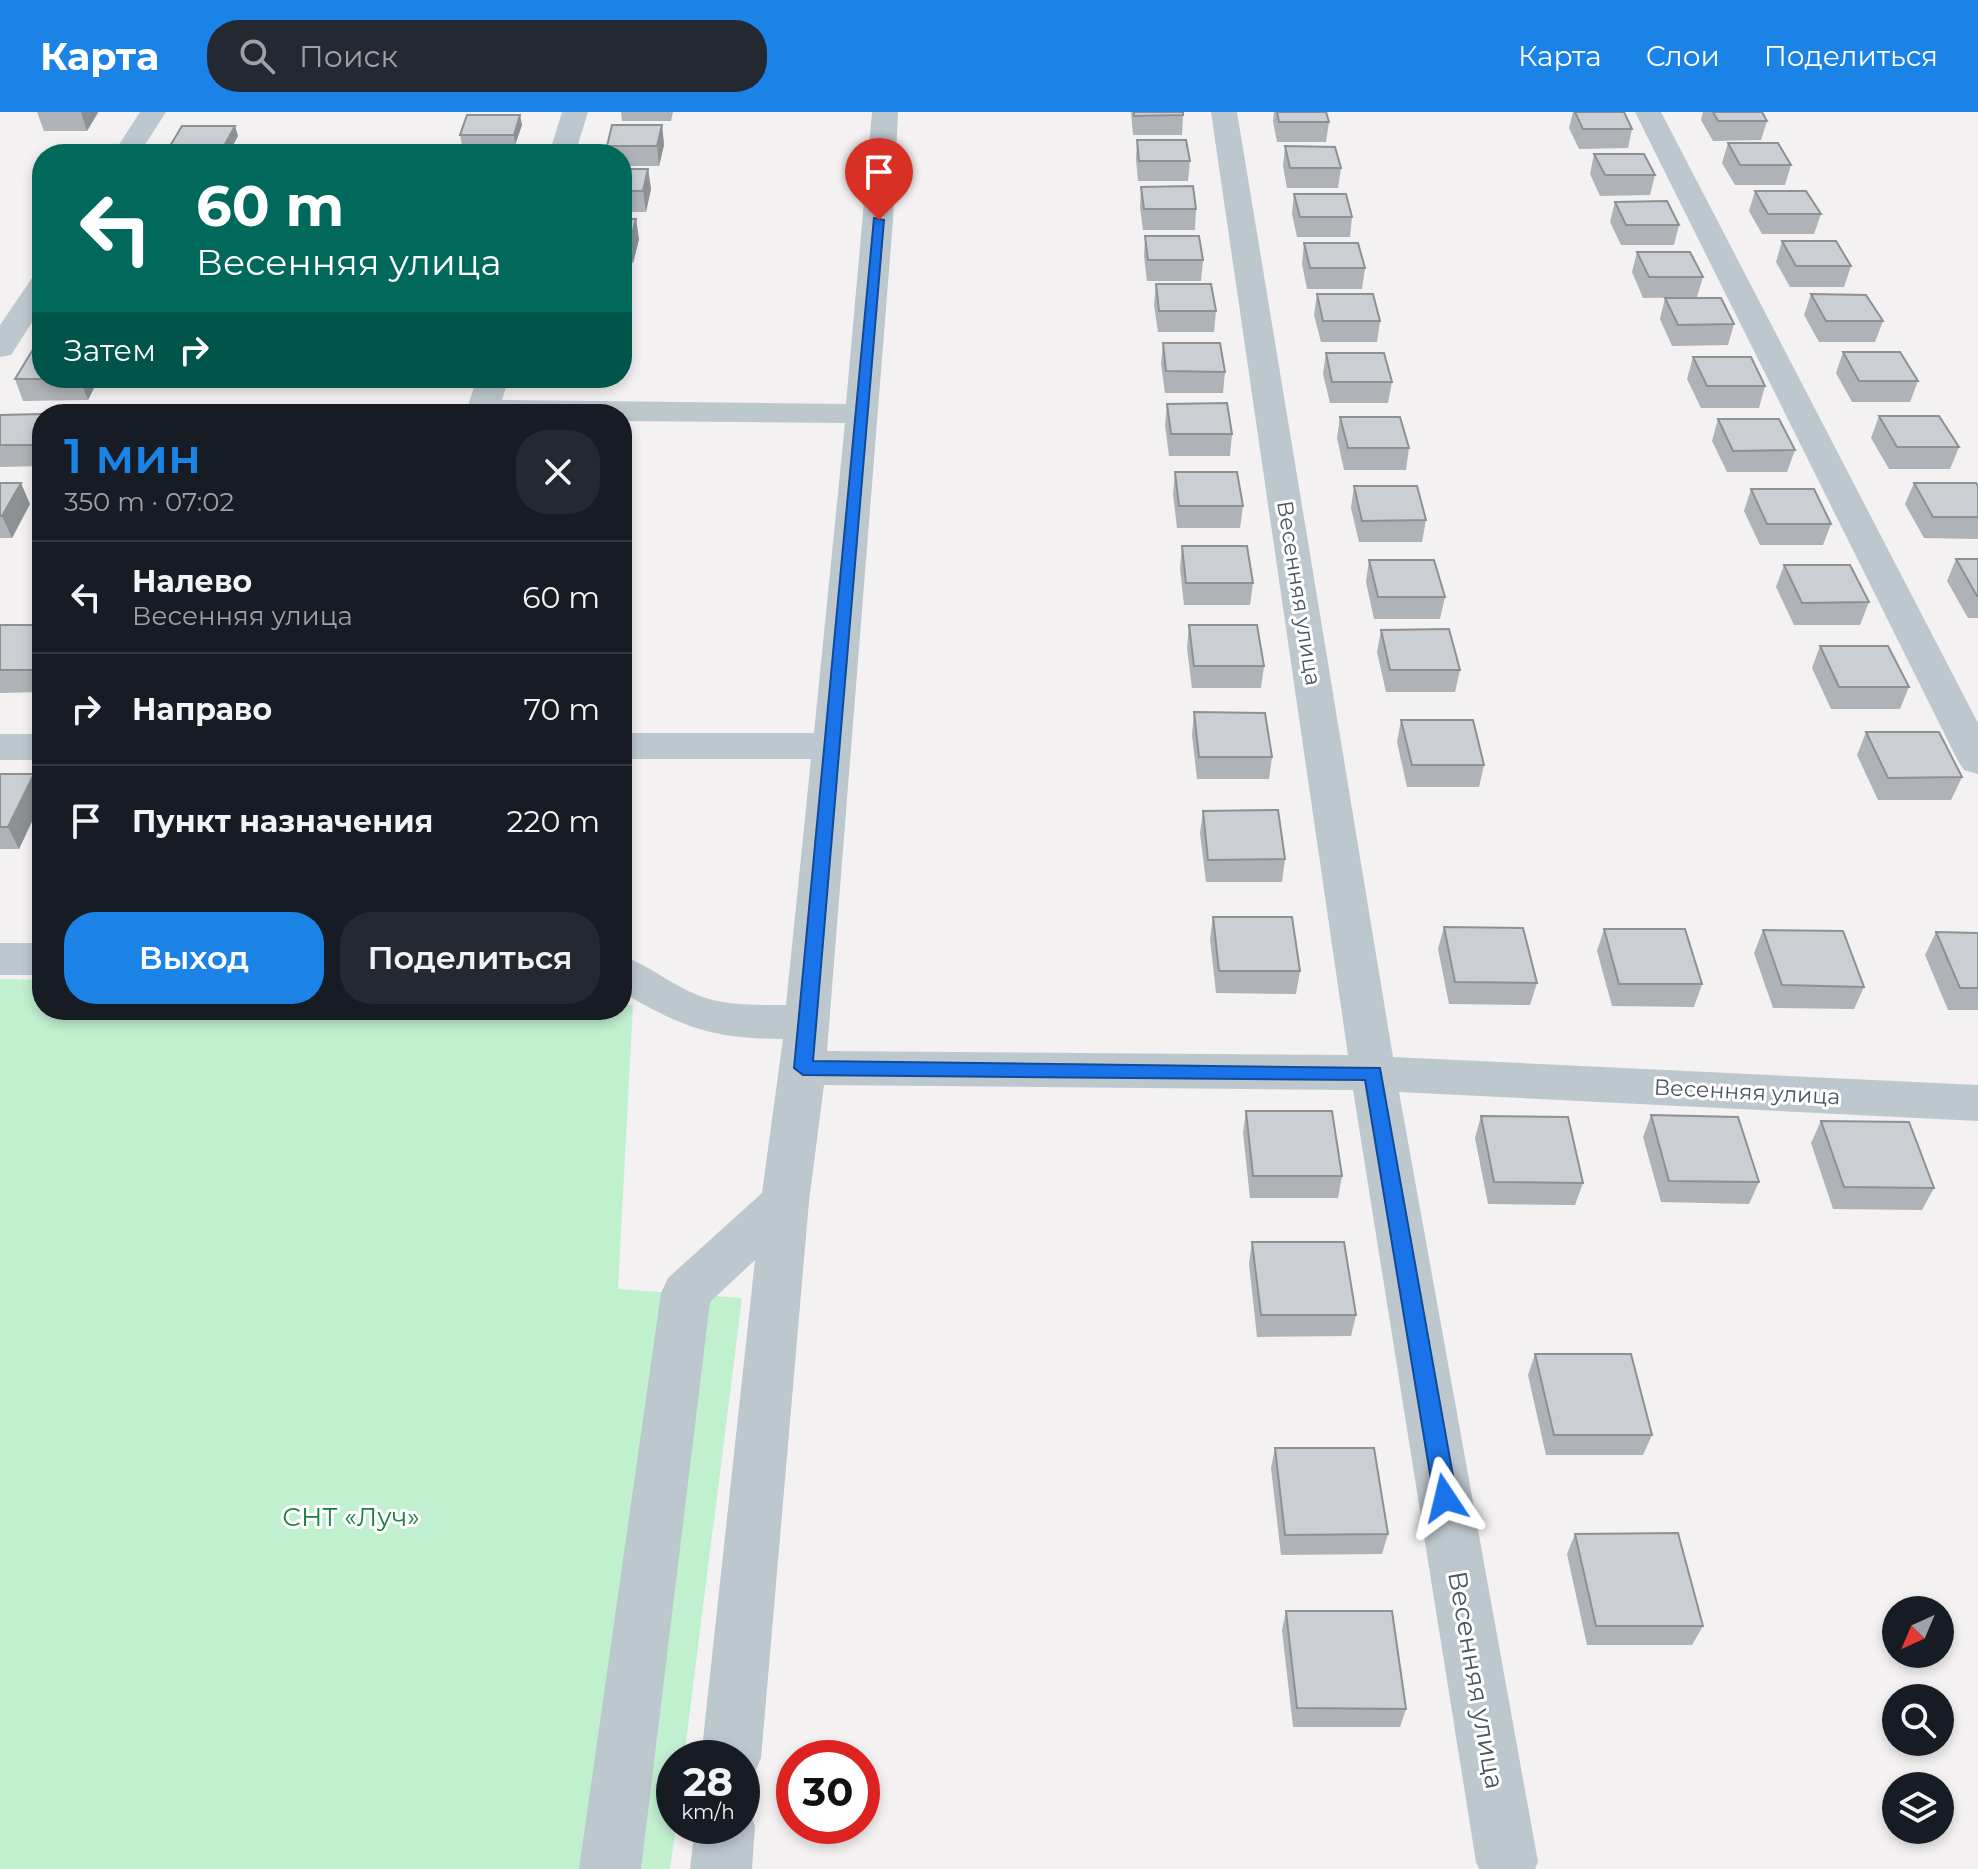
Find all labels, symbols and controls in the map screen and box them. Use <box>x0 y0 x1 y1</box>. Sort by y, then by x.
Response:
search box <box>207 20 767 92</box>
text: Карта <box>40 33 159 80</box>
icon: search <box>235 34 279 78</box>
text: Поиск <box>299 38 398 75</box>
text: Карта <box>1518 39 1602 73</box>
text: Слои <box>1646 39 1720 73</box>
text: Поделиться <box>1764 39 1938 73</box>
pin <box>845 138 913 220</box>
icon: arrive <box>857 150 901 194</box>
text: 60 m <box>196 172 344 240</box>
icon: left <box>64 176 168 280</box>
text: Весенняя улица <box>196 240 501 284</box>
icon: right <box>172 328 216 372</box>
text: Затем <box>64 332 156 369</box>
text: 1 мин <box>64 427 201 485</box>
button: close <box>516 430 600 514</box>
text: 350 m · 07:02 <box>64 486 234 518</box>
street label: Весенняя улица <box>1271 499 1327 687</box>
text: Налево <box>132 563 252 600</box>
icon: left <box>64 575 108 619</box>
text: 60 m <box>522 579 600 616</box>
text: Весенняя улица <box>132 600 353 632</box>
icon: right <box>64 687 108 731</box>
text: Направо <box>132 691 272 728</box>
text: 70 m <box>523 691 600 728</box>
icon: arrive <box>64 799 108 843</box>
text: Пункт назначения <box>132 803 433 840</box>
text: 220 m <box>506 803 600 840</box>
button: Выход <box>64 912 324 1004</box>
button: Поделиться <box>340 912 600 1004</box>
street label: Весенняя улица <box>1653 1074 1841 1110</box>
position arrow <box>1403 1456 1487 1540</box>
park label: СНТ «Луч» <box>282 1501 420 1533</box>
street label: Весенняя улица <box>1441 1569 1511 1791</box>
north arrow <box>1882 1596 1954 1668</box>
map controls <box>1882 1596 1954 1844</box>
button: search <box>1882 1684 1954 1756</box>
speed limit sign: 30 <box>776 1740 880 1844</box>
text: 28 <box>683 1757 733 1806</box>
button: layers <box>1882 1772 1954 1844</box>
text: km/h <box>681 1800 735 1824</box>

